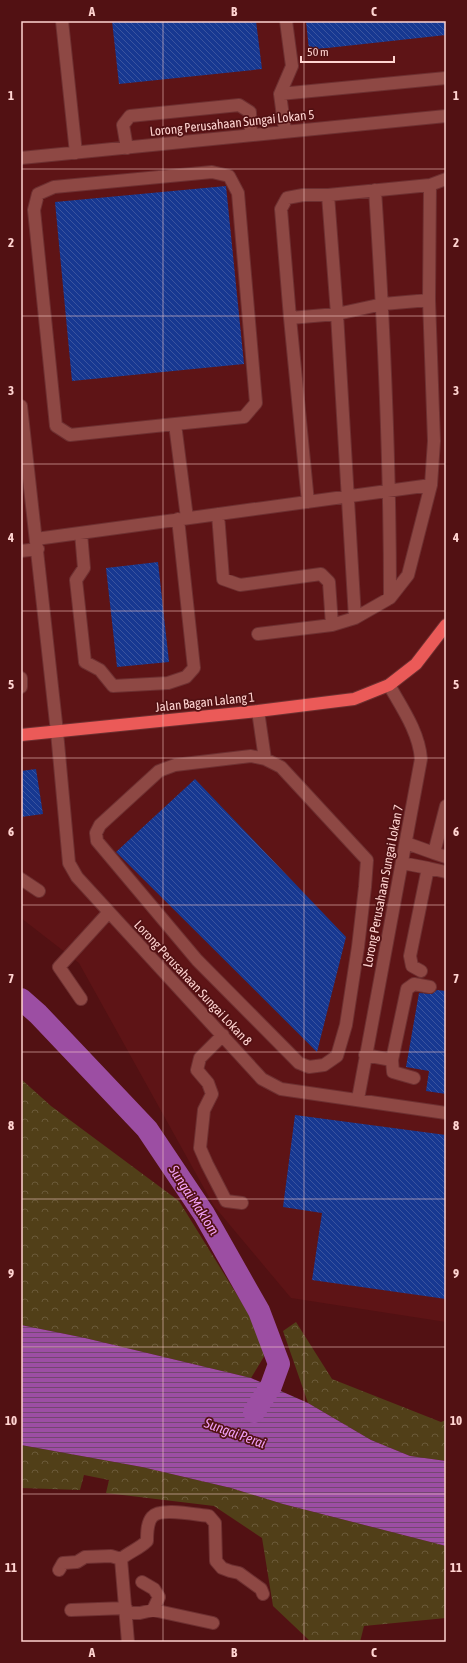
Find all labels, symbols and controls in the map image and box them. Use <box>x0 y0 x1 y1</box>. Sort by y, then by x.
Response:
text: A <box>88 4 96 19</box>
text: B <box>231 4 238 19</box>
text: C <box>371 4 377 19</box>
scale bar <box>301 38 394 64</box>
text: 50 m <box>307 45 329 59</box>
text: 1 <box>8 88 14 103</box>
text: 1 <box>453 88 459 103</box>
street label: Lorong Perusahaan Sungai Lokan 5 <box>149 107 315 139</box>
text: 2 <box>8 235 14 250</box>
text: 2 <box>453 235 459 250</box>
text: 3 <box>8 383 14 398</box>
text: 3 <box>453 383 459 398</box>
text: 4 <box>7 530 14 545</box>
text: 4 <box>452 530 459 545</box>
text: 5 <box>8 677 14 692</box>
text: 5 <box>453 677 459 692</box>
street label: Jalan Bagan Lalang 1 <box>155 689 255 715</box>
street label: Lorong Perusahaan Sungai Lokan 7 <box>360 803 406 969</box>
text: 6 <box>8 824 14 839</box>
text: 6 <box>453 824 459 839</box>
street label: Lorong Perusahaan Sungai Lokan 8 <box>131 917 255 1049</box>
text: 7 <box>8 971 14 986</box>
text: 7 <box>453 971 459 986</box>
text: 8 <box>8 1118 14 1133</box>
text: 8 <box>453 1118 459 1133</box>
water label: Sungai Maklom <box>165 1161 222 1238</box>
text: 9 <box>8 1266 14 1281</box>
text: 9 <box>453 1266 459 1281</box>
text: 10 <box>5 1413 17 1428</box>
text: 10 <box>450 1413 462 1428</box>
water label: Sungai Perai <box>201 1414 268 1451</box>
text: 11 <box>5 1560 17 1575</box>
text: 11 <box>450 1560 462 1575</box>
text: A <box>88 1645 96 1660</box>
text: B <box>231 1645 238 1660</box>
text: C <box>371 1645 377 1660</box>

